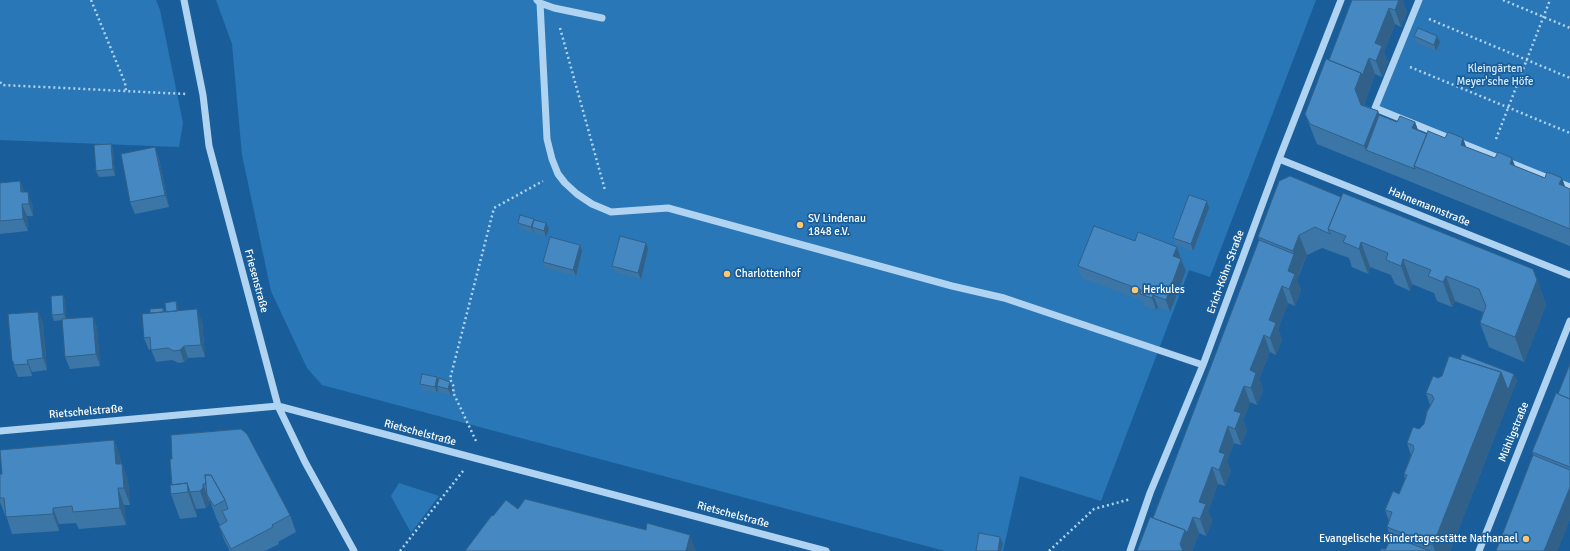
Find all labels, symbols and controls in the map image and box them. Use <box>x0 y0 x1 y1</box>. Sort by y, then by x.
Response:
park label: Kleingärten Meyer'sche Höfe <box>1456 62 1534 88</box>
street label: Hahnemannstraße <box>1386 185 1472 229</box>
place label: SV Lindenau 1848 e.V. <box>808 212 866 238</box>
marker: SV Lindenau 1848 e.V. <box>795 220 805 230</box>
street label: Erich-Köhn-Straße <box>1205 228 1247 316</box>
street label: Friesenstraße <box>241 248 271 314</box>
place label: Charlottenhof <box>735 267 800 281</box>
marker: Charlottenhof <box>722 269 732 279</box>
place label: Herkules <box>1143 283 1185 297</box>
marker: Herkules <box>1130 285 1140 295</box>
street label: Mühligstraße <box>1496 400 1532 464</box>
street label: Rietschelstraße <box>48 402 124 422</box>
street label: Rietschelstraße <box>382 417 458 449</box>
street label: Rietschelstraße <box>695 499 771 531</box>
place label: Evangelische Kindertagesstätte Nathanael <box>1319 532 1518 546</box>
marker: Evangelische Kindertagesstätte Nathanael <box>1521 534 1531 544</box>

